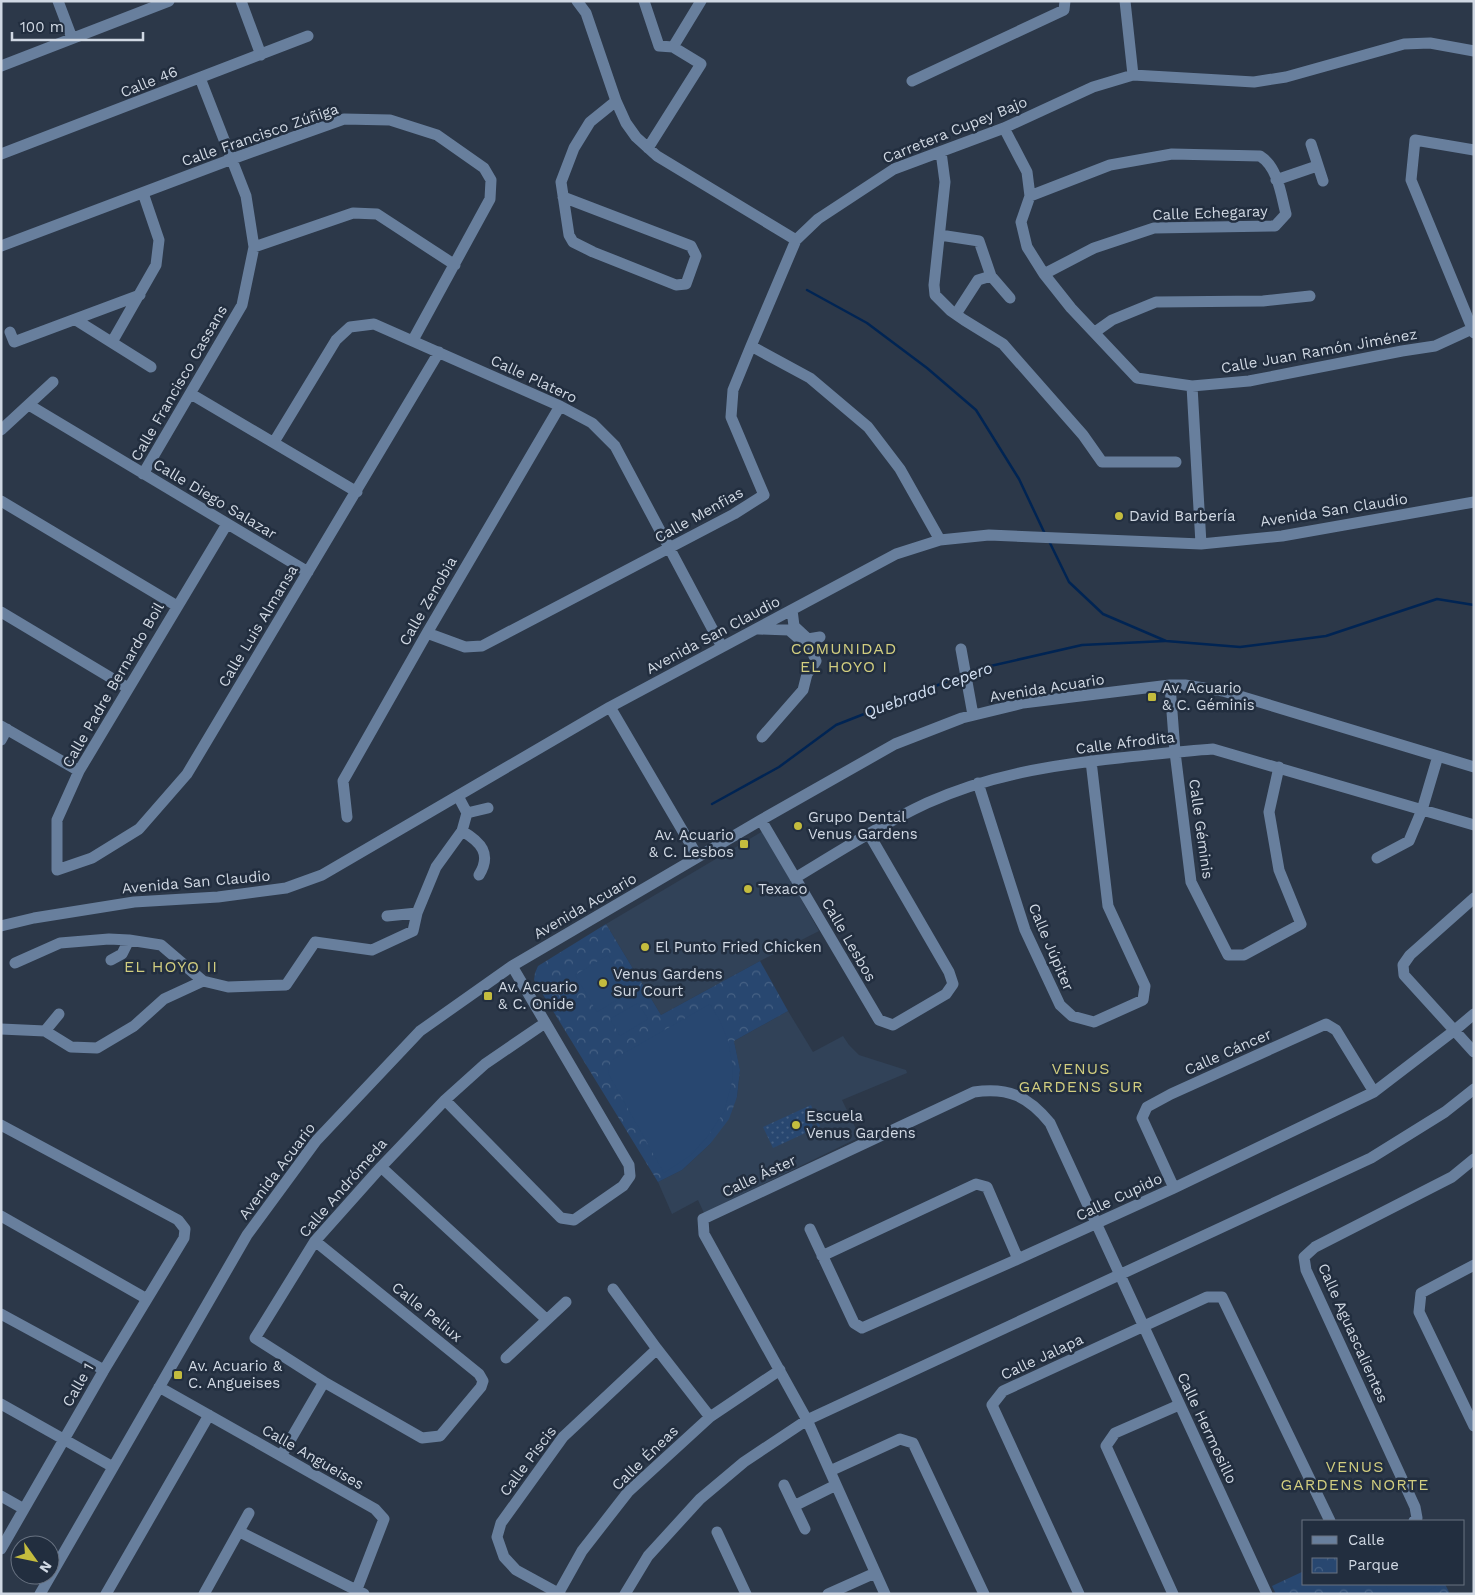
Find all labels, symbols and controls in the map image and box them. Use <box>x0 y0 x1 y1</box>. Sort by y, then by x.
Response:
scale bar <box>12 10 144 42</box>
text: 100 m <box>20 18 64 36</box>
street label: Calle 46 <box>118 62 180 102</box>
street label: Carretera Cupey Bajo <box>880 93 1030 167</box>
street label: Calle Francisco Zúñiga <box>179 99 341 170</box>
street label: Calle Echegaray <box>1152 202 1268 224</box>
street label: Calle Francisco Cassans <box>127 302 231 464</box>
street label: Calle Juan Ramón Jiménez <box>1219 325 1419 377</box>
street label: Calle Platero <box>488 351 580 407</box>
street label: Calle Diego Salazar <box>150 455 280 543</box>
street label: Calle Menfias <box>652 483 747 547</box>
street label: Avenida San Claudio <box>1259 489 1409 531</box>
place label: David Barbería <box>1129 507 1236 525</box>
marker: David Barbería <box>1113 510 1125 522</box>
street label: Calle Zenobia <box>395 553 461 649</box>
street label: Calle Luis Almansa <box>214 561 302 690</box>
street label: Avenida San Claudio <box>643 592 783 678</box>
street label: Calle Padre Bernardo Boil <box>58 599 168 771</box>
district label: COMUNIDAD EL HOYO I <box>791 639 897 676</box>
water label: Quebrada Cepero <box>861 658 995 722</box>
street label: Avenida Acuario <box>988 670 1106 706</box>
place label: Av. Acuario & C. Géminis <box>1162 679 1255 714</box>
marker: Av. Acuario & C. Géminis <box>1146 691 1158 703</box>
street label: Calle Afrodita <box>1074 728 1176 758</box>
street label: Calle Géminis <box>1185 778 1217 880</box>
place label: Grupo Dental Venus Gardens <box>808 808 918 843</box>
marker: Grupo Dental Venus Gardens <box>792 820 804 832</box>
place label: Av. Acuario & C. Lesbos <box>649 826 734 861</box>
marker: Av. Acuario & C. Lesbos <box>738 838 750 850</box>
street label: Avenida San Claudio <box>121 867 271 897</box>
street label: Avenida Acuario <box>530 869 640 943</box>
place label: Texaco <box>758 880 808 898</box>
marker: Texaco <box>742 883 754 895</box>
street label: Calle Lesbos <box>818 895 880 985</box>
street label: Calle Júpiter <box>1024 900 1078 994</box>
place label: El Punto Fried Chicken <box>655 938 822 956</box>
marker: El Punto Fried Chicken <box>639 941 651 953</box>
district label: EL HOYO II <box>124 957 218 976</box>
place label: Venus Gardens Sur Court <box>613 965 723 1000</box>
marker: Venus Gardens Sur Court <box>597 977 609 989</box>
place label: Av. Acuario & C. Onide <box>498 978 578 1013</box>
marker: Av. Acuario & C. Onide <box>482 990 494 1002</box>
street label: Calle Cáncer <box>1182 1025 1274 1079</box>
district label: VENUS GARDENS SUR <box>1018 1059 1144 1096</box>
place label: Escuela Venus Gardens <box>806 1107 916 1142</box>
street label: Avenida Acuario <box>235 1119 319 1223</box>
marker: Escuela Venus Gardens <box>790 1119 802 1131</box>
street label: Calle Andrómeda <box>295 1134 391 1241</box>
street label: Calle Áster <box>719 1151 799 1201</box>
street label: Calle Cupido <box>1073 1169 1165 1225</box>
street label: Calle Aguascalientes <box>1314 1260 1392 1406</box>
street label: Calle Peliux <box>388 1278 466 1346</box>
street label: Calle Jalapa <box>998 1330 1087 1384</box>
place label: Av. Acuario & C. Angueises <box>188 1357 283 1392</box>
street label: Calle 1 <box>58 1360 98 1410</box>
marker: Av. Acuario & C. Angueises <box>172 1369 184 1381</box>
street label: Calle Hermosillo <box>1173 1369 1241 1487</box>
street label: Calle Angueises <box>259 1421 367 1494</box>
street label: Calle Piscis <box>496 1422 560 1500</box>
street label: Calle Éneas <box>608 1422 682 1494</box>
district label: VENUS GARDENS NORTE <box>1281 1457 1429 1494</box>
legend <box>1302 1520 1465 1585</box>
text: Calle <box>1348 1531 1385 1549</box>
north arrow <box>10 1535 60 1585</box>
text: Parque <box>1348 1556 1399 1574</box>
text: N <box>36 1558 55 1576</box>

